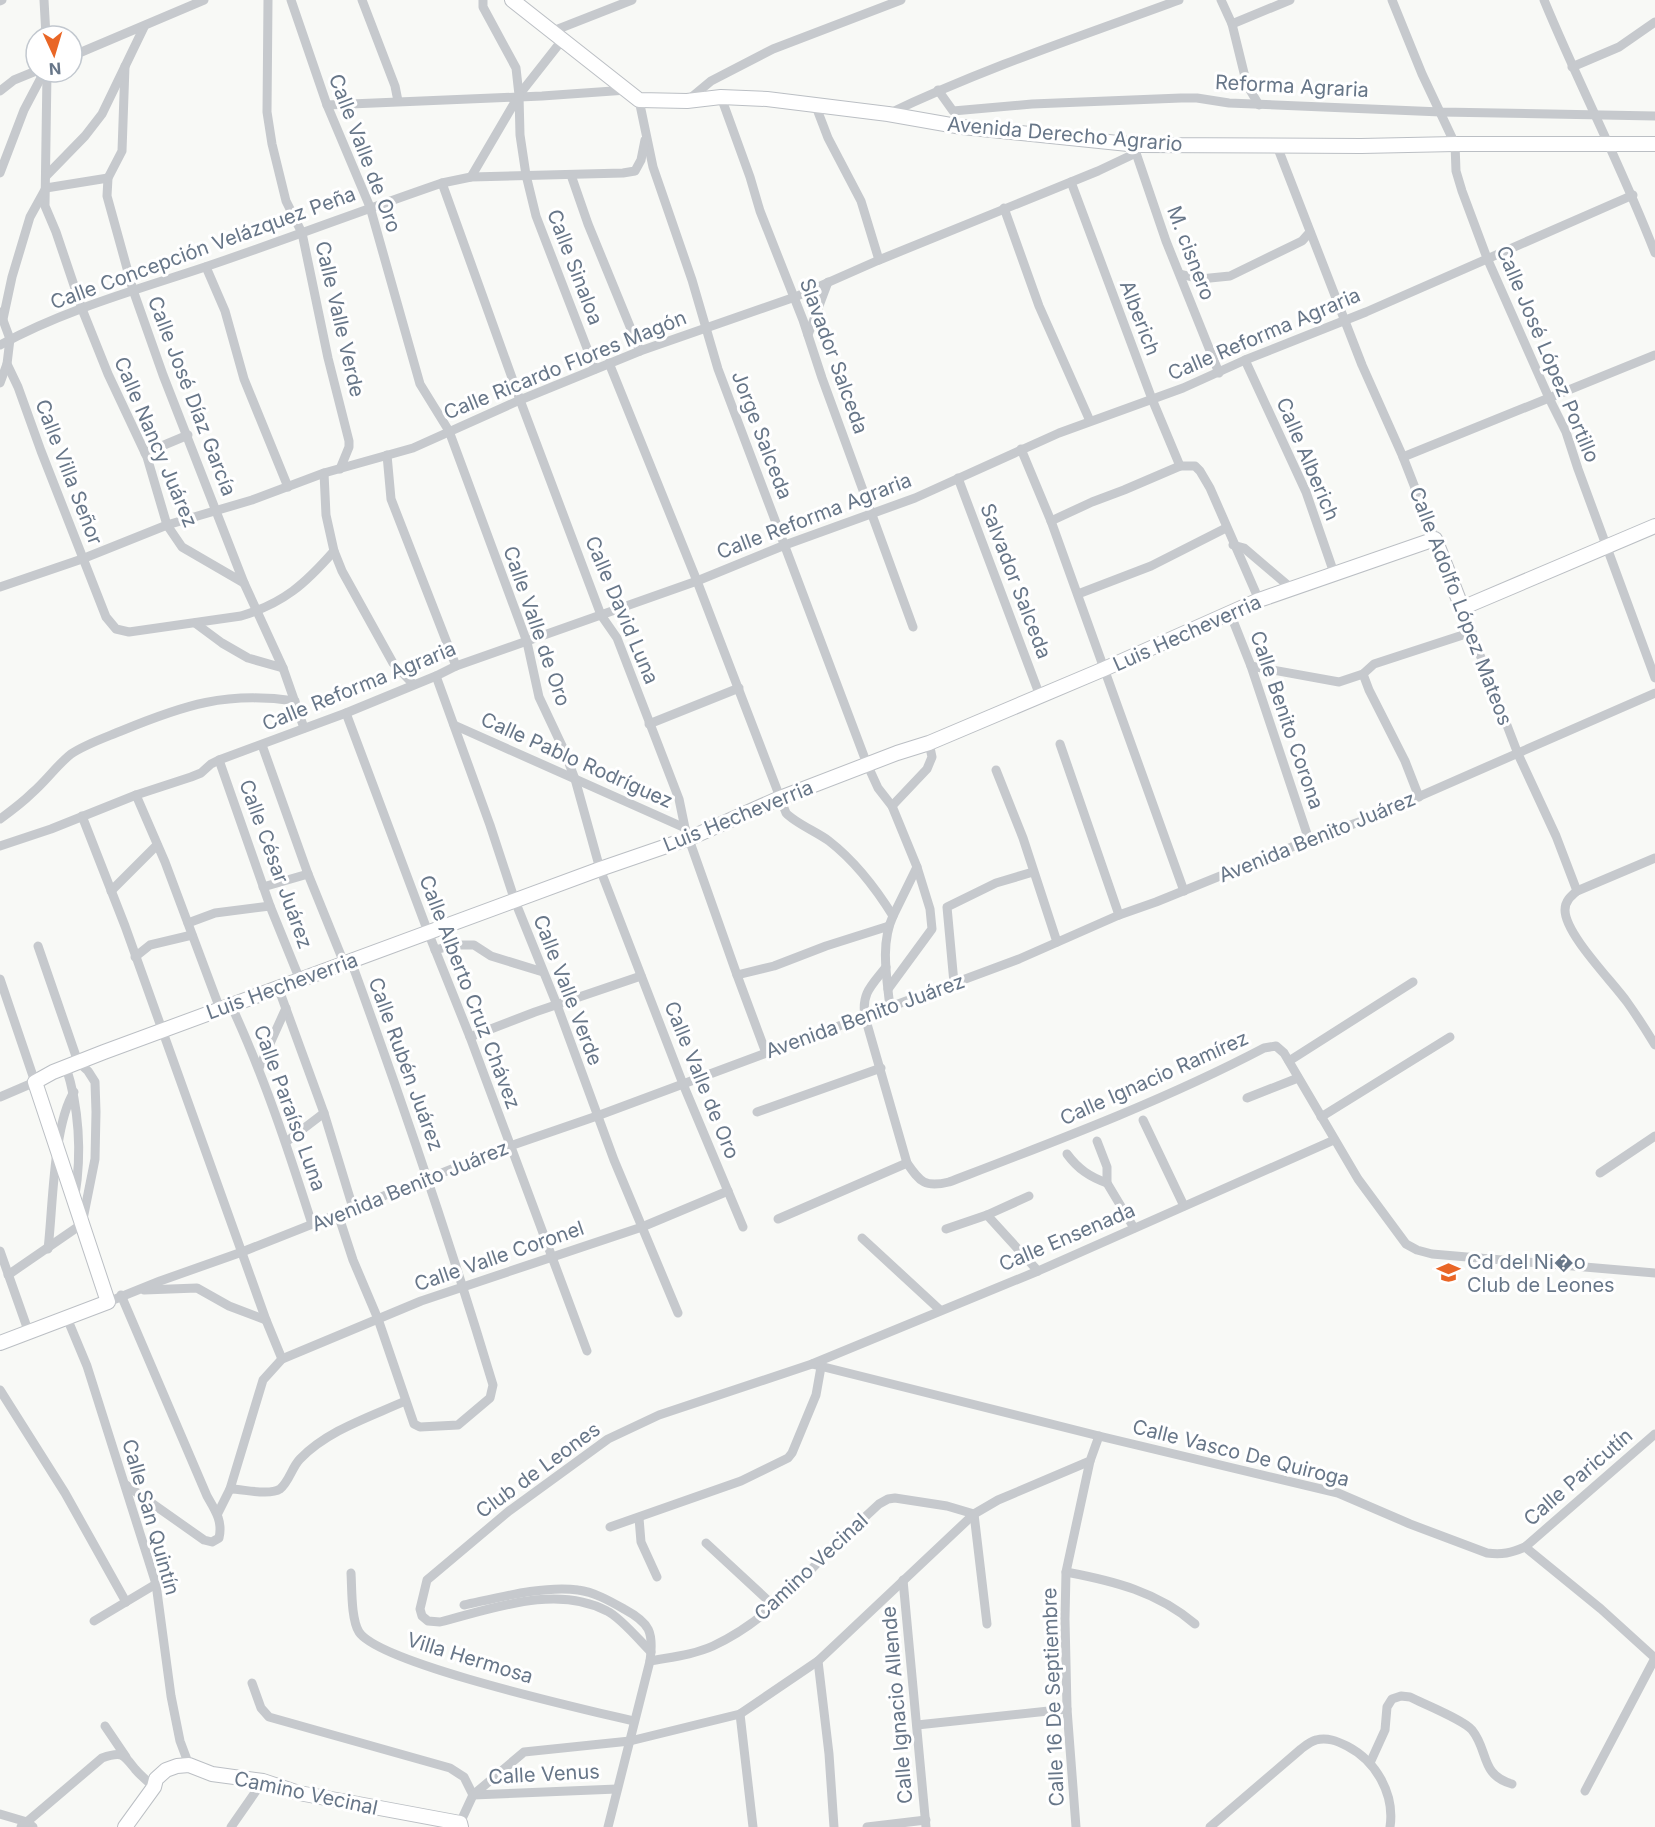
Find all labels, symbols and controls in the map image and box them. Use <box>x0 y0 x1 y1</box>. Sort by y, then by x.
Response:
north arrow <box>24 24 84 84</box>
text: N <box>48 59 62 79</box>
street label: Calle Valle de Oro <box>324 70 406 236</box>
street label: Reforma Agraria <box>1214 70 1370 102</box>
street label: Avenida Derecho Agrario <box>946 112 1184 156</box>
street label: Calle Concepción Velázquez Peña <box>47 181 359 315</box>
street label: M. cisnero <box>1162 203 1220 303</box>
street label: Calle Sinaloa <box>542 206 608 328</box>
street label: Calle Valle Verde <box>310 239 370 399</box>
street label: Calle José López Portillo <box>1491 242 1605 466</box>
street label: Slavador Salceda <box>795 275 873 437</box>
street label: Alberich <box>1115 277 1165 359</box>
street label: Calle Reforma Agraria <box>1164 283 1364 385</box>
street label: Calle José Díaz García <box>143 293 241 499</box>
street label: Calle Ricardo Flores Magón <box>440 305 690 425</box>
street label: Calle Nancy Juárez <box>109 353 203 531</box>
street label: Jorge Salceda <box>726 367 798 503</box>
street label: Calle Alberich <box>1271 394 1345 524</box>
street label: Calle Villa Señor <box>30 396 108 549</box>
street label: Calle Reforma Agraria <box>713 468 915 564</box>
street label: Calle Adolfo López Mateos <box>1404 483 1518 729</box>
street label: Salvador Salceda <box>975 500 1057 662</box>
street label: Calle David Luna <box>580 532 664 688</box>
street label: Calle Valle de Oro <box>498 543 576 709</box>
street label: Luis Hecheverria <box>1109 590 1265 676</box>
street label: Calle Benito Corona <box>1245 628 1329 812</box>
street label: Calle Reforma Agraria <box>259 636 459 736</box>
street label: Calle Pablo Rodríguez <box>477 707 677 813</box>
street label: Luis Hecheverria <box>660 775 816 857</box>
street label: Calle César Juárez <box>234 776 318 952</box>
street label: Avenida Benito Juárez <box>1215 787 1419 887</box>
street label: Calle Alberto Cruz Chávez <box>414 872 526 1112</box>
street label: Calle Valle Verde <box>528 911 608 1069</box>
street label: Luis Hecheverria <box>203 947 361 1025</box>
street label: Avenida Benito Juárez <box>762 969 968 1063</box>
street label: Calle Rubén Juárez <box>363 974 449 1154</box>
street label: Calle Valle de Oro <box>659 998 745 1162</box>
street label: Calle Paraíso Luna <box>249 1022 331 1194</box>
street label: Calle Ignacio Ramírez <box>1056 1026 1252 1130</box>
street label: Avenida Benito Juárez <box>308 1136 512 1236</box>
street label: Calle Ensenada <box>995 1198 1139 1276</box>
street label: Calle Valle Coronel <box>411 1216 587 1296</box>
place label: Cd del Ni�o Club de Leones <box>1467 1250 1615 1297</box>
school or university icon: Cd del Ni�o Club de Leones <box>1436 1260 1462 1286</box>
street label: Calle Vasco De Quiroga <box>1130 1414 1352 1492</box>
street label: Club de Leones <box>471 1417 605 1523</box>
street label: Calle Paricutín <box>1519 1423 1637 1531</box>
street label: Calle San Quintín <box>117 1436 185 1598</box>
street label: Camino Vecinal <box>749 1508 873 1626</box>
street label: Calle 16 De Septiembre <box>1037 1587 1069 1807</box>
street label: Calle Ignacio Allende <box>876 1605 918 1805</box>
street label: Villa Hermosa <box>404 1627 536 1689</box>
street label: Calle Venus <box>488 1759 600 1789</box>
street label: Camino Vecinal <box>232 1766 380 1820</box>

